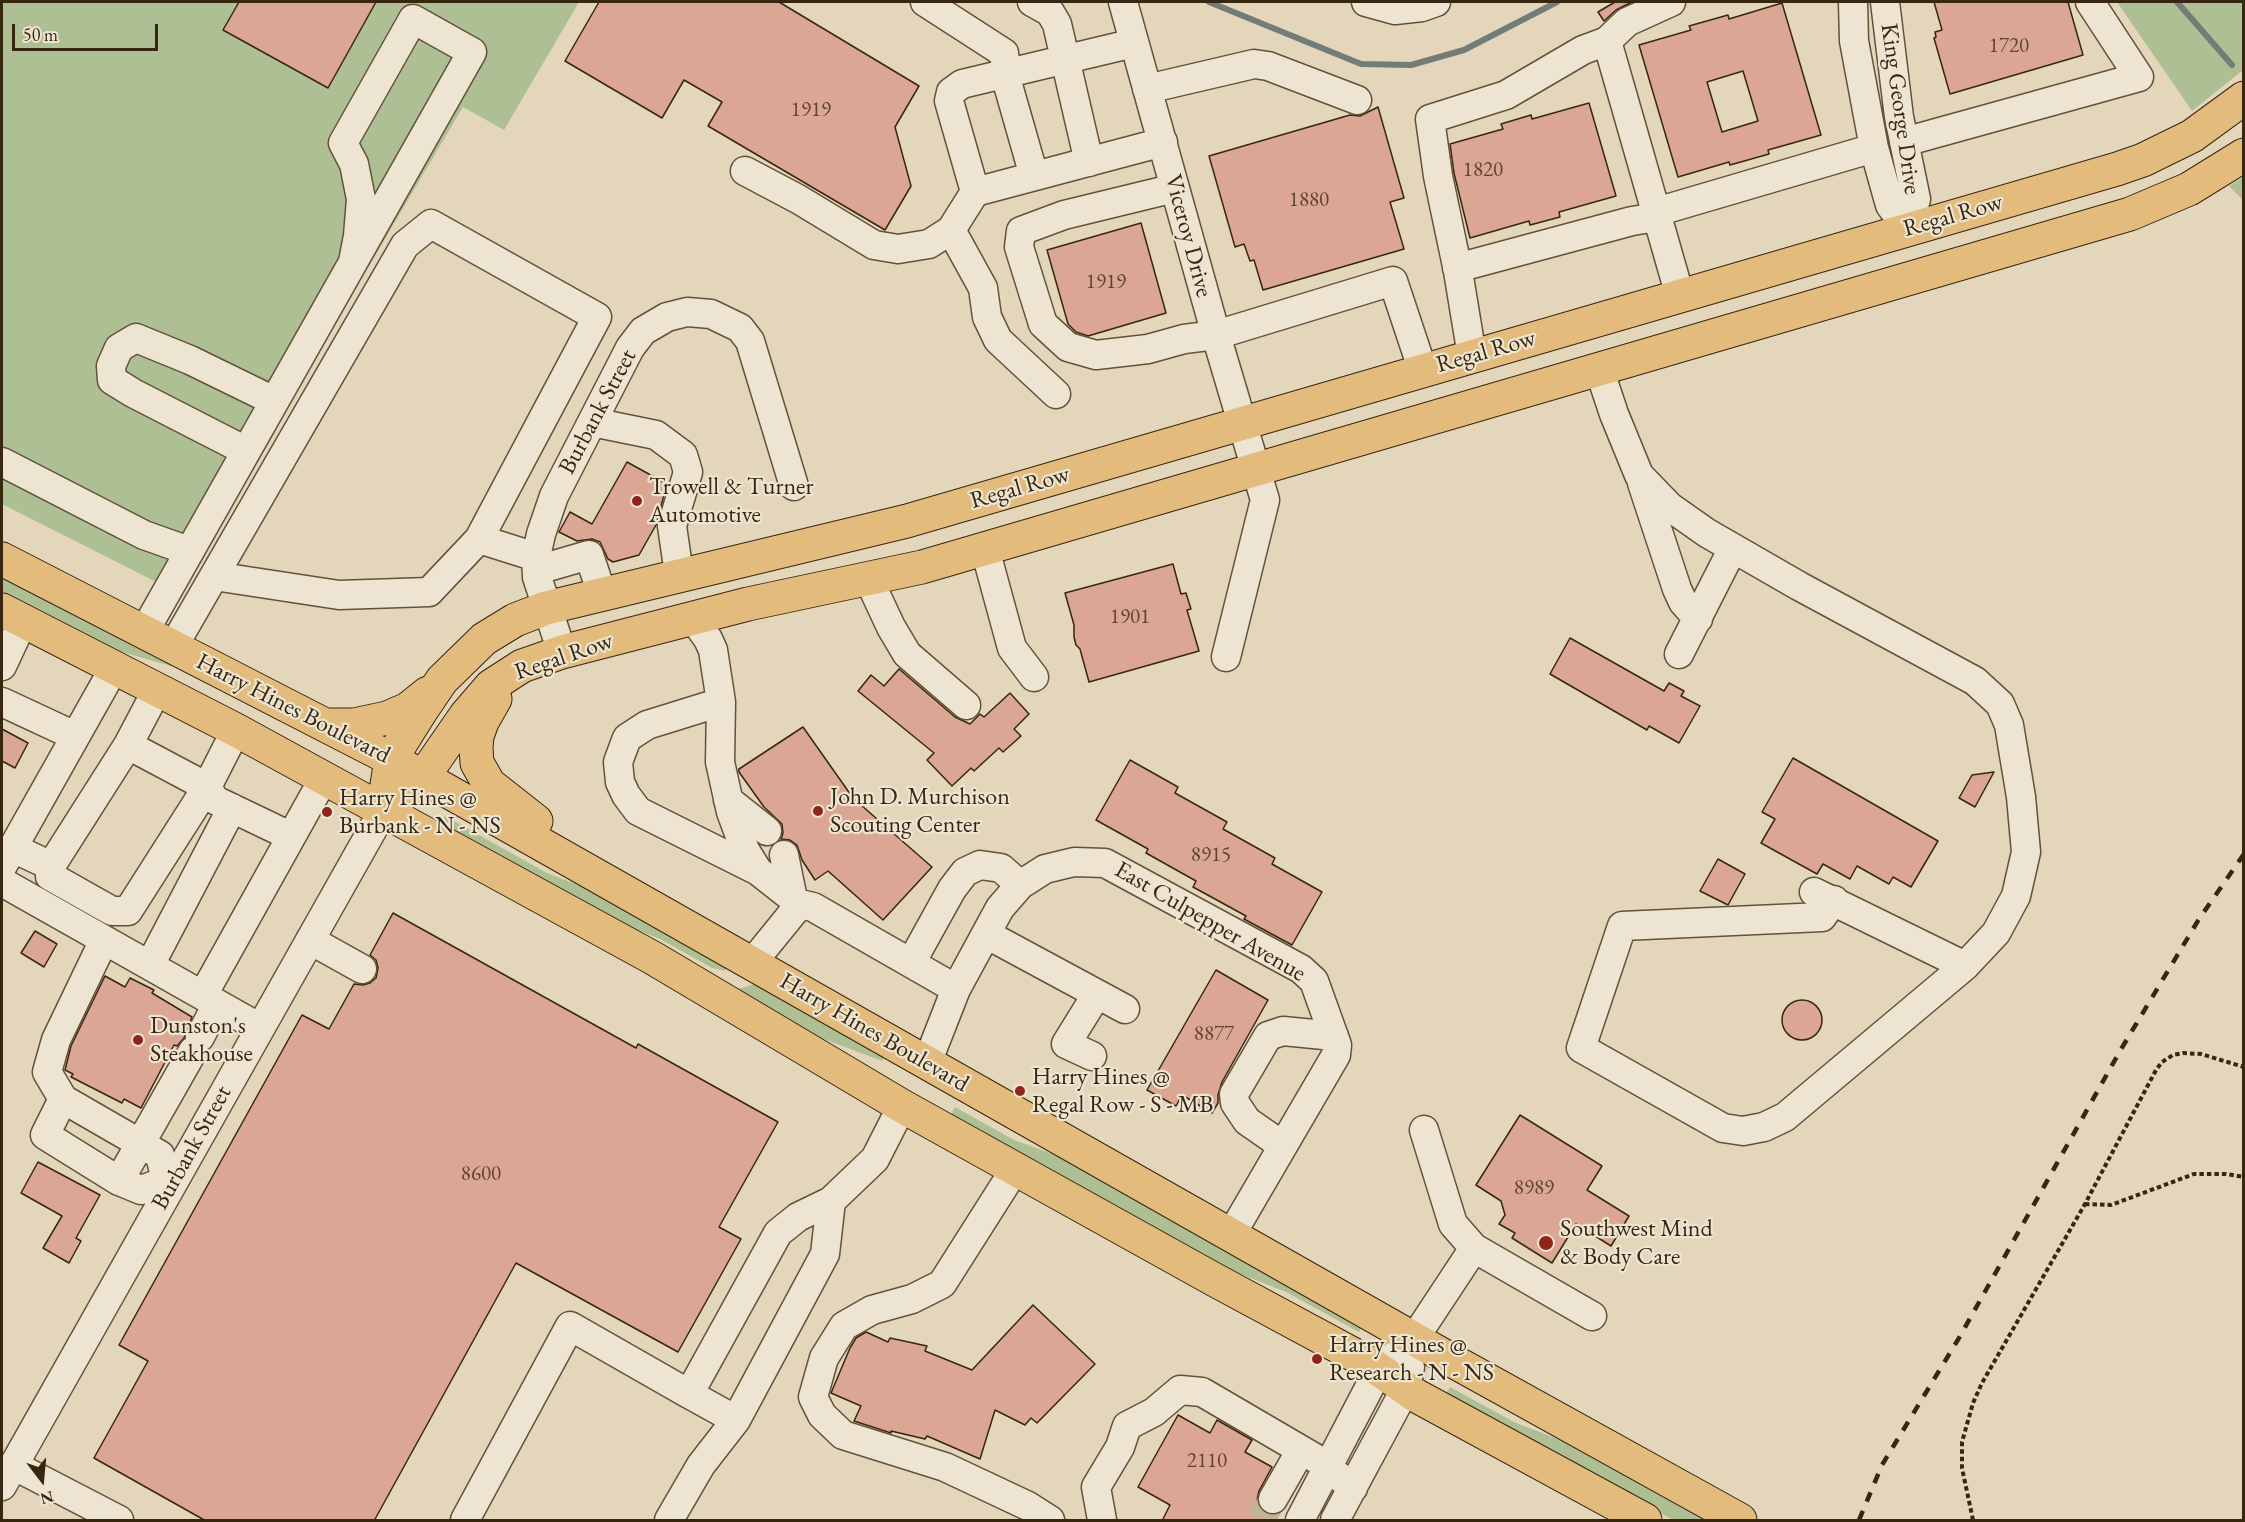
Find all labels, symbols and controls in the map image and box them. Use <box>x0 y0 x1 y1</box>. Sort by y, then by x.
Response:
scale bar <box>15 12 160 50</box>
street label: King George Drive <box>1874 22 1926 196</box>
text: 50 m <box>23 23 58 46</box>
house number: 1720 <box>1989 33 2029 59</box>
house number: 1919 <box>791 97 831 123</box>
house number: 1820 <box>1463 157 1503 183</box>
street label: Viceroy Drive <box>1158 171 1218 301</box>
house number: 1880 <box>1289 187 1329 213</box>
street label: Regal Row <box>1900 188 2006 244</box>
house number: 1919 <box>1086 269 1126 295</box>
street label: Regal Row <box>1433 324 1539 380</box>
street label: Burbank Street <box>553 344 643 480</box>
street label: Regal Row <box>967 460 1073 516</box>
place label: Trowell & Turner Automotive <box>649 473 813 529</box>
marker: Trowell & Turner Automotive <box>630 494 644 508</box>
house number: 1901 <box>1110 604 1150 630</box>
street label: Regal Row <box>511 627 617 687</box>
street label: Harry Hines Boulevard <box>191 648 395 770</box>
place label: John D. Murchison Scouting Center <box>830 783 1010 839</box>
place label: Harry Hines @ Burbank - N - NS <box>339 784 501 840</box>
marker: John D. Murchison Scouting Center <box>811 804 825 818</box>
marker: Harry Hines @ Burbank - N - NS <box>320 805 334 819</box>
house number: 8915 <box>1191 842 1231 868</box>
street label: East Culpepper Avenue <box>1109 856 1311 988</box>
street label: Harry Hines Boulevard <box>774 967 974 1099</box>
place label: Dunston's Steakhouse <box>150 1012 253 1068</box>
house number: 8877 <box>1194 1021 1234 1047</box>
marker: Dunston's Steakhouse <box>131 1033 145 1047</box>
place label: Harry Hines @ Regal Row - S - MB <box>1032 1063 1213 1119</box>
street label: Burbank Street <box>146 1081 238 1215</box>
marker: Harry Hines @ Regal Row - S - MB <box>1013 1084 1027 1098</box>
house number: 8600 <box>461 1161 501 1187</box>
house number: 8989 <box>1514 1175 1554 1201</box>
place label: Southwest Mind & Body Care <box>1560 1215 1713 1271</box>
marker: Southwest Mind & Body Care <box>1537 1234 1555 1252</box>
place label: Harry Hines @ Research - N - NS <box>1329 1331 1494 1387</box>
marker: Harry Hines @ Research - N - NS <box>1310 1352 1324 1366</box>
house number: 2110 <box>1187 1448 1227 1474</box>
north arrow <box>12 1450 72 1510</box>
text: N <box>38 1486 56 1510</box>

